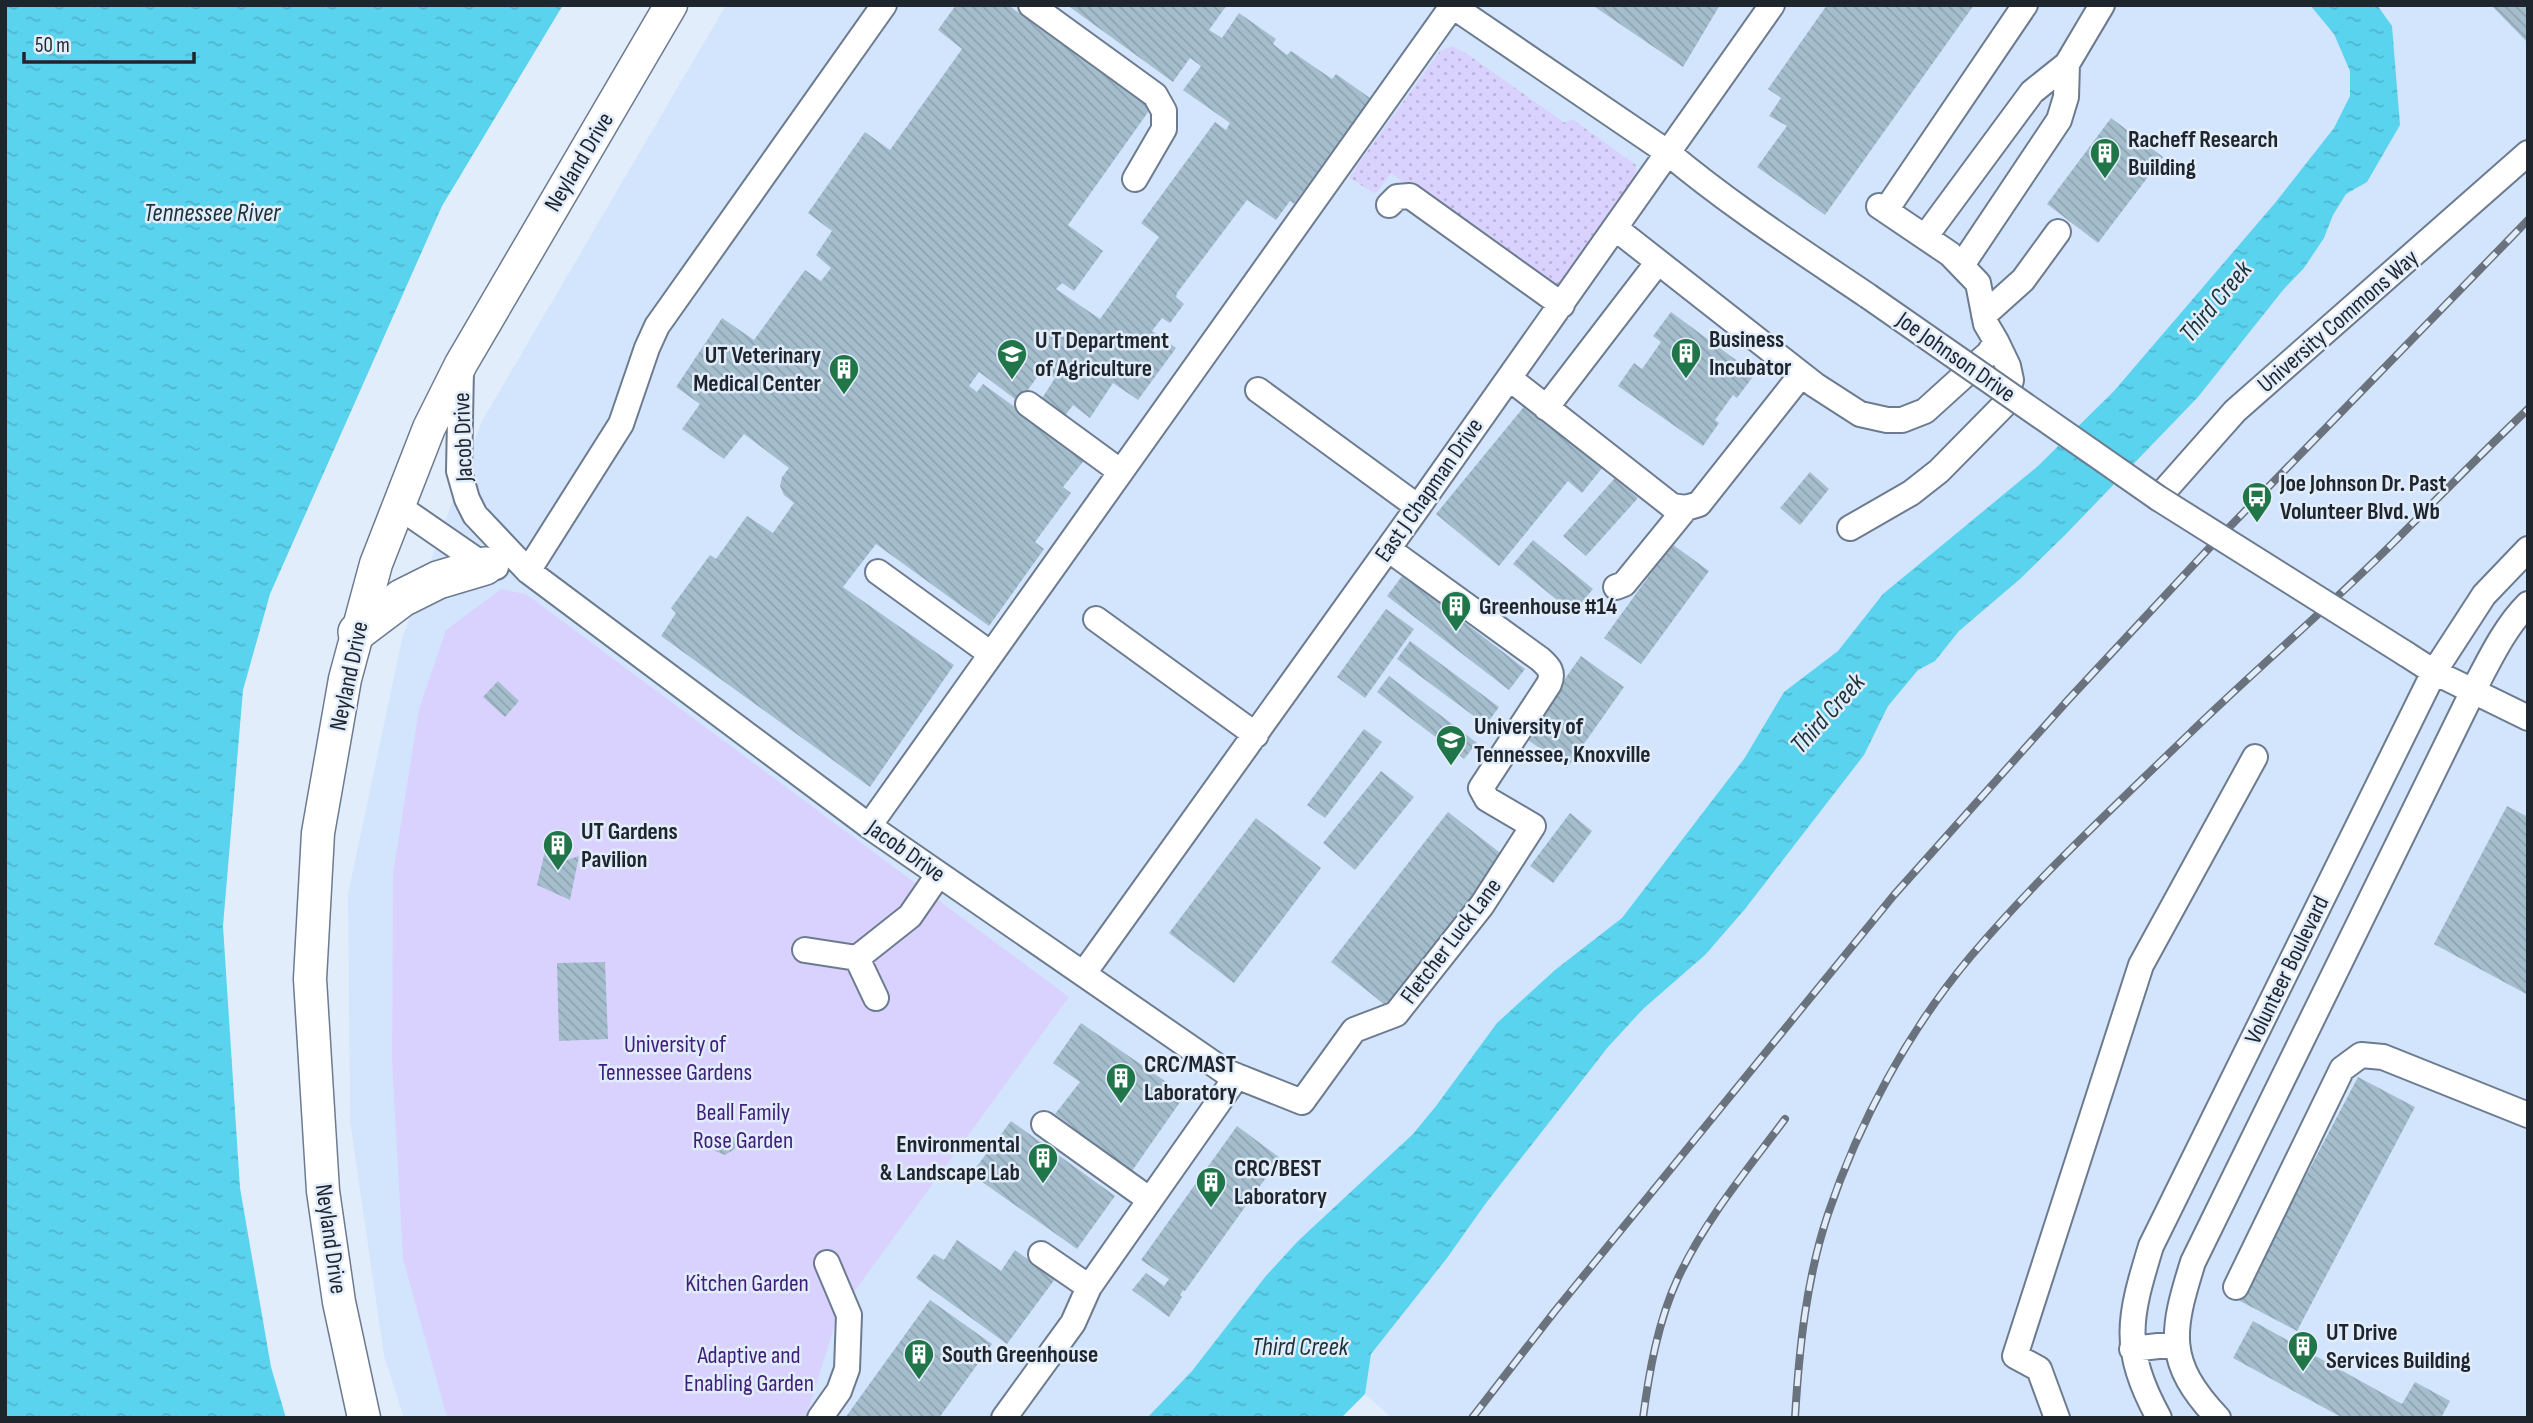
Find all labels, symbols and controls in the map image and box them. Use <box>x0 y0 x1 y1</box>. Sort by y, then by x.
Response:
scale bar <box>24 21 194 65</box>
text: 50 m <box>35 33 70 58</box>
street label: Neyland Drive <box>538 107 620 217</box>
place label: Racheff Research Building <box>2128 125 2278 182</box>
building icon: Racheff Research Building <box>2088 136 2122 180</box>
water label: Tennessee River <box>144 198 282 229</box>
street label: University Commons Way <box>2252 243 2424 399</box>
water label: Third Creek <box>2173 254 2260 349</box>
street label: Joe Johnson Drive <box>1890 305 2021 409</box>
place label: Business Incubator <box>1709 325 1792 382</box>
place label: U T Department of Agriculture <box>1035 326 1169 383</box>
building icon: Business Incubator <box>1669 336 1703 380</box>
school or university icon: U T Department of Agriculture <box>995 337 1029 381</box>
place label: UT Veterinary Medical Center <box>693 341 822 398</box>
building icon: UT Veterinary Medical Center <box>827 352 861 396</box>
street label: Jacob Drive <box>447 392 479 483</box>
street label: East J Chapman Drive <box>1369 412 1489 568</box>
place label: Joe Johnson Dr. Past Volunteer Blvd. Wb <box>2279 469 2446 526</box>
bus stop icon: Joe Johnson Dr. Past Volunteer Blvd. Wb <box>2240 480 2274 524</box>
building icon: Greenhouse #14 <box>1439 589 1473 633</box>
place label: Greenhouse #14 <box>1479 592 1617 621</box>
street label: Neyland Drive <box>323 619 375 733</box>
water label: Third Creek <box>1784 667 1873 760</box>
place label: University of Tennessee, Knoxville <box>1474 712 1651 769</box>
school or university icon: University of Tennessee, Knoxville <box>1434 723 1468 767</box>
street label: Jacob Drive <box>860 813 951 888</box>
place label: UT Gardens Pavilion <box>581 817 678 874</box>
building icon: UT Gardens Pavilion <box>541 828 575 872</box>
street label: Fletcher Luck Lane <box>1394 872 1508 1010</box>
street label: Volunteer Boulevard <box>2239 891 2335 1049</box>
park label: University of Tennessee Gardens <box>598 1030 752 1087</box>
place label: CRC/MAST Laboratory <box>1144 1050 1237 1107</box>
building icon: CRC/MAST Laboratory <box>1104 1061 1138 1105</box>
park label: Beall Family Rose Garden <box>693 1098 793 1155</box>
place label: Environmental & Landscape Lab <box>880 1130 1020 1187</box>
building icon: Environmental & Landscape Lab <box>1026 1141 1060 1185</box>
place label: CRC/BEST Laboratory <box>1234 1154 1327 1211</box>
building icon: CRC/BEST Laboratory <box>1194 1165 1228 1209</box>
street label: Neyland Drive <box>309 1182 353 1296</box>
park label: Kitchen Garden <box>685 1269 809 1298</box>
place label: UT Drive Services Building <box>2326 1318 2471 1375</box>
building icon: UT Drive Services Building <box>2286 1329 2320 1373</box>
water label: Third Creek <box>1252 1332 1350 1363</box>
building icon: South Greenhouse <box>902 1337 936 1381</box>
place label: South Greenhouse <box>942 1340 1098 1369</box>
park label: Adaptive and Enabling Garden <box>684 1341 814 1398</box>

